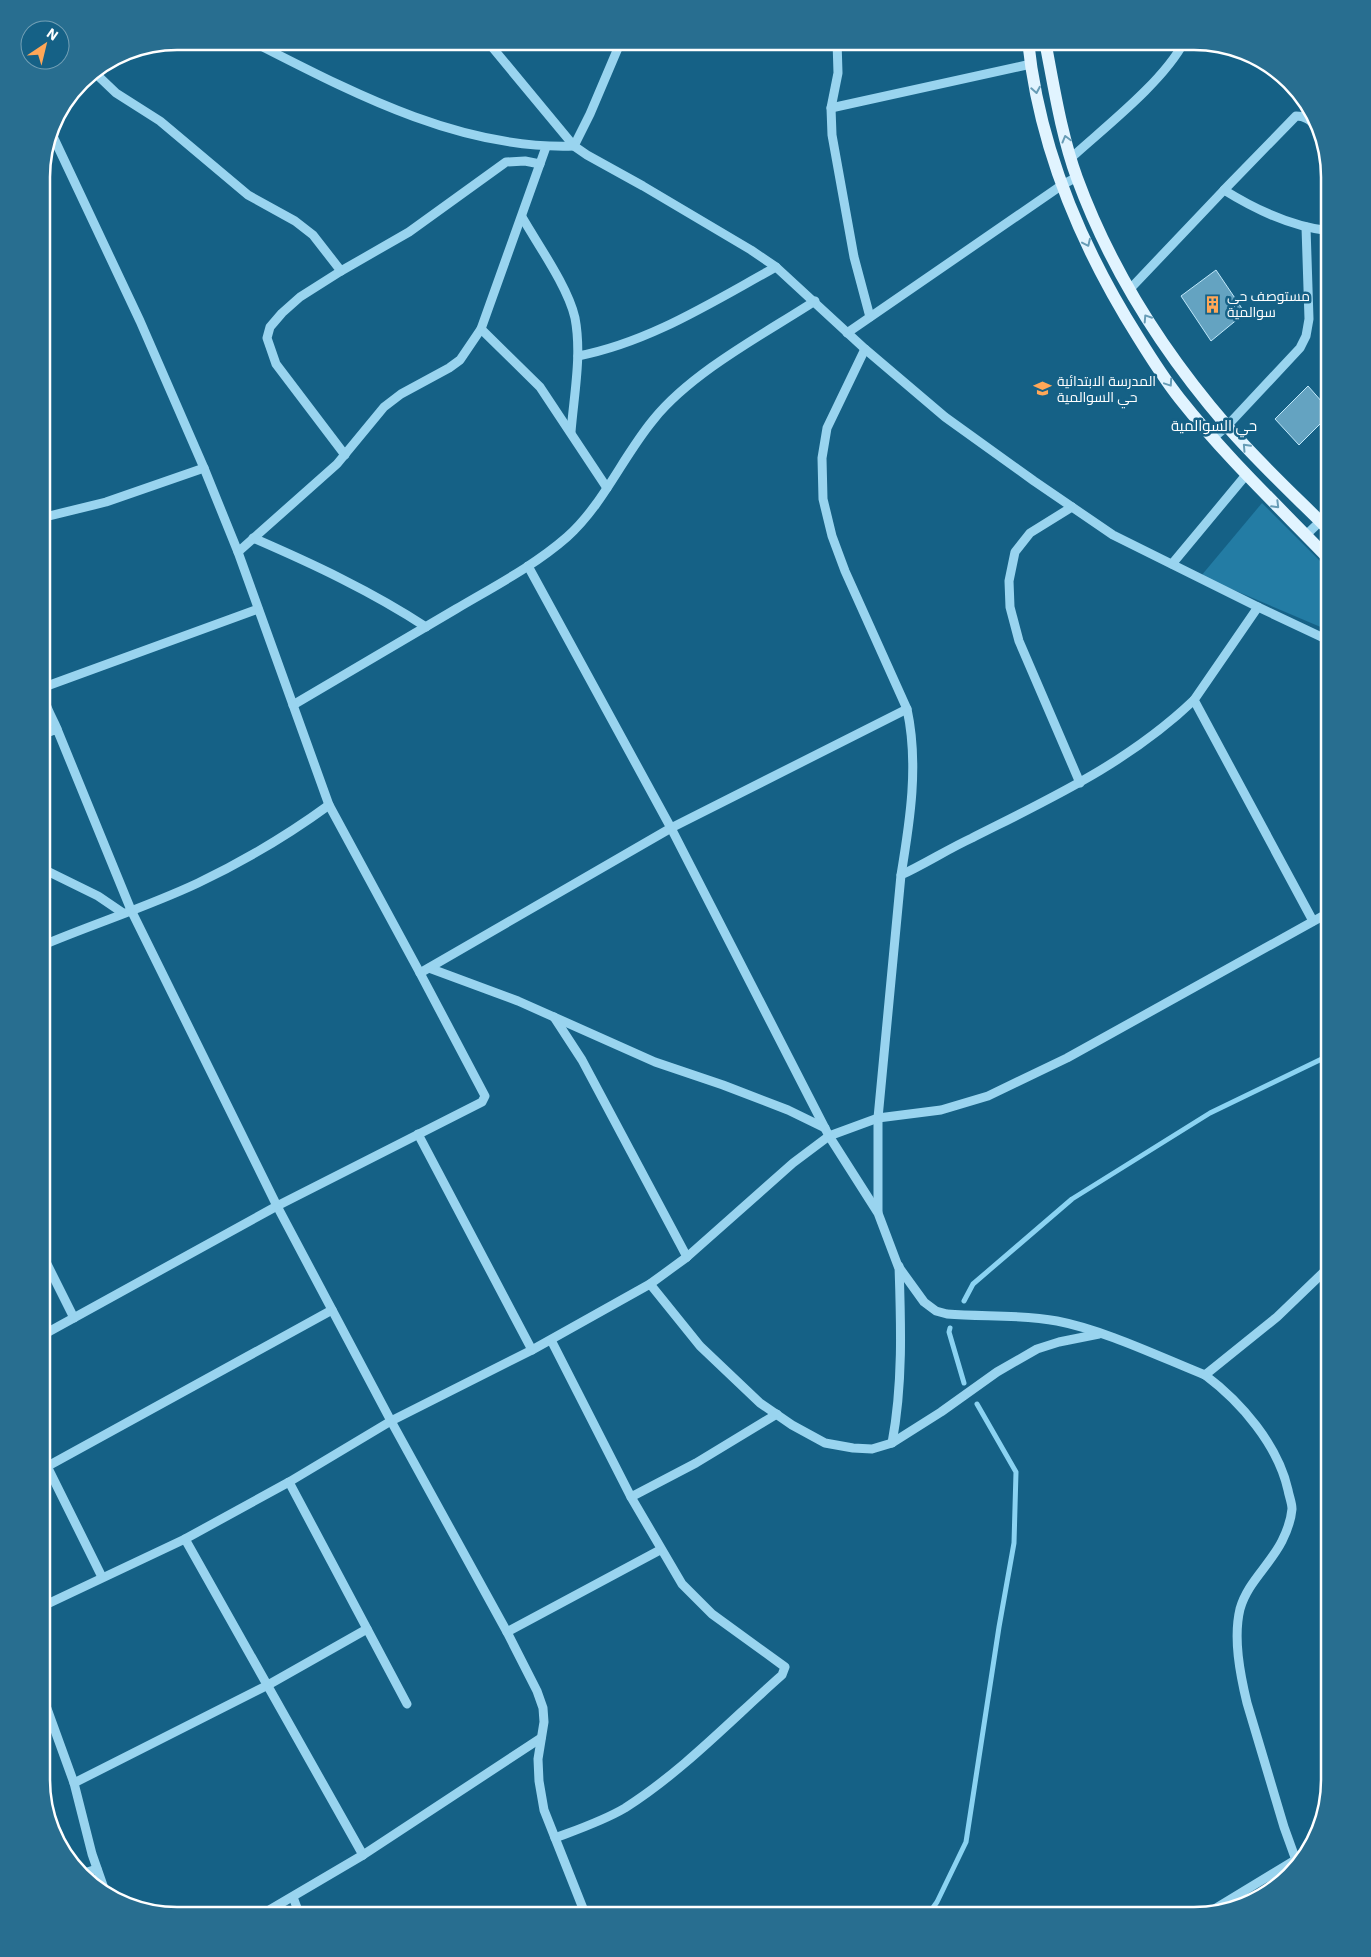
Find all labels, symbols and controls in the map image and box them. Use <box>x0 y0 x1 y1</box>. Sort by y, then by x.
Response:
north arrow <box>20 20 70 70</box>
text: N <box>43 24 62 45</box>
one-way arrow <box>1030 85 1040 94</box>
one-way arrow <box>1061 136 1071 144</box>
one-way arrow <box>1081 238 1092 247</box>
place label: مستوصف حي سوالمية <box>1227 287 1310 321</box>
building icon: مستوصف حي سوالمية <box>1203 294 1223 314</box>
one-way arrow <box>1144 314 1154 323</box>
place label: المدرسة الابتدائية حي السوالمية <box>1057 372 1156 409</box>
one-way arrow <box>1163 377 1172 387</box>
school or university icon: المدرسة الابتدائية حي السوالمية <box>1033 379 1053 399</box>
district label: حي السوالمية <box>1171 416 1257 438</box>
one-way arrow <box>1243 443 1252 452</box>
one-way arrow <box>1270 499 1279 508</box>

